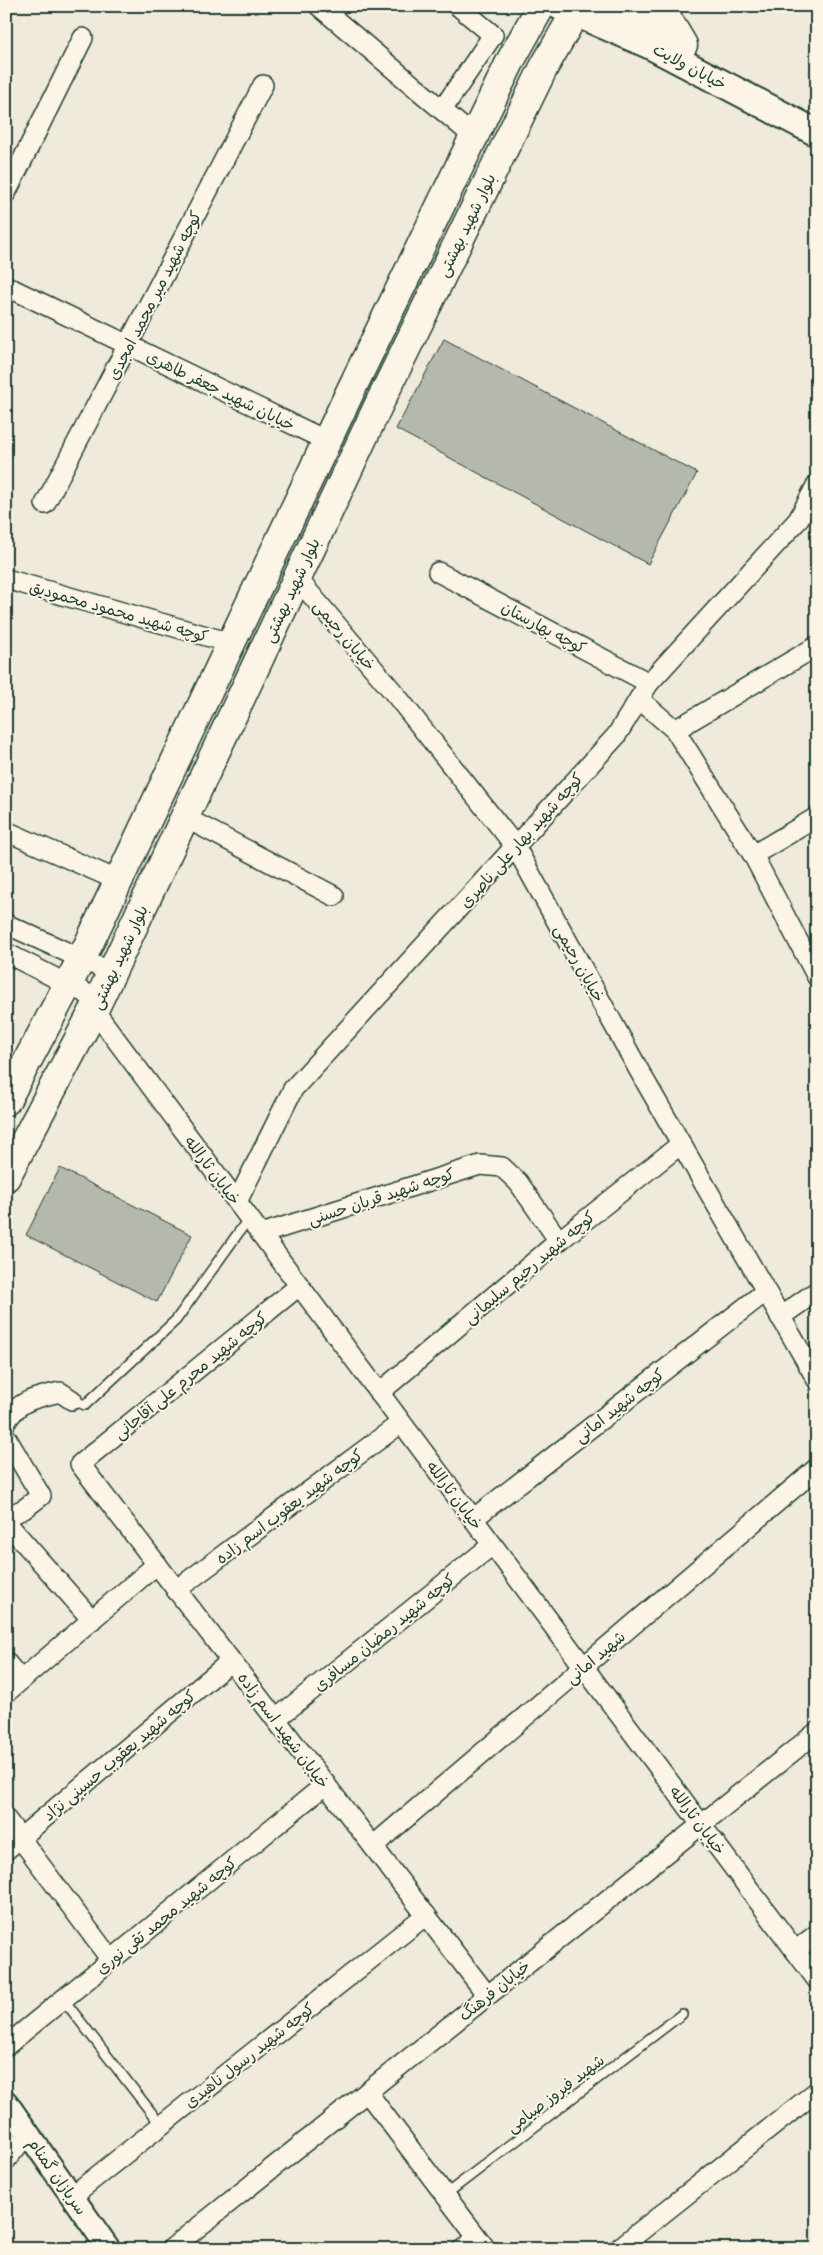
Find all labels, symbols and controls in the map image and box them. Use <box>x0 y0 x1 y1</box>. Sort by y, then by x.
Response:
street label: خیابان ولایت <box>647 35 732 98</box>
street label: بلوار شهید بهشتی <box>429 168 504 282</box>
street label: کوچه شهید میر محمد امجدی <box>99 205 210 385</box>
street label: خیابان شهید جعفر طاهری <box>141 342 300 439</box>
street label: بلوار شهید بهشتی <box>254 533 328 647</box>
street label: کوچه شهید محمود محمودیق <box>26 572 212 651</box>
street label: خیابان رحیمی <box>306 593 383 677</box>
street label: کوچه بهارستان <box>496 593 592 662</box>
street label: کوچه شهید بهار علی ناصری <box>452 765 591 915</box>
street label: بلوار شهید بهشتی <box>82 900 156 1014</box>
street label: خیابان رحیمی <box>546 919 613 1008</box>
street label: خیابان ثارالله <box>177 1129 249 1211</box>
street label: کوچه شهید قربان حسنی <box>304 1159 458 1234</box>
street label: کوچه شهید رحیم سلیمانی <box>457 1203 602 1332</box>
street label: کوچه شهید محرم علی آقاجانی <box>107 1304 274 1447</box>
street label: کوچه شهید امانی <box>567 1360 671 1450</box>
street label: کوچه شهید یعقوب اسم زاده <box>209 1441 370 1572</box>
street label: خیابان ثارالله <box>419 1454 491 1536</box>
street label: کوچه شهید رمضان مسافری <box>307 1566 462 1699</box>
street label: شهید امانی <box>558 1623 632 1692</box>
street label: خیابان شهید اسم زاده <box>230 1666 337 1795</box>
street label: کوچه شهید یعقوب حسینی نژاد <box>36 1682 203 1829</box>
street label: خیابان ثارالله <box>662 1779 734 1861</box>
street label: کوچه شهید محمد تقی نوری <box>89 1849 244 1982</box>
street label: خیابان فرهنگ <box>452 1952 537 2029</box>
street label: کوچه شهید رسول ناهیدی <box>178 1995 321 2116</box>
street label: شهید فیروز صیامی <box>500 2046 611 2140</box>
street label: سربازان گمنام <box>20 2131 95 2221</box>

